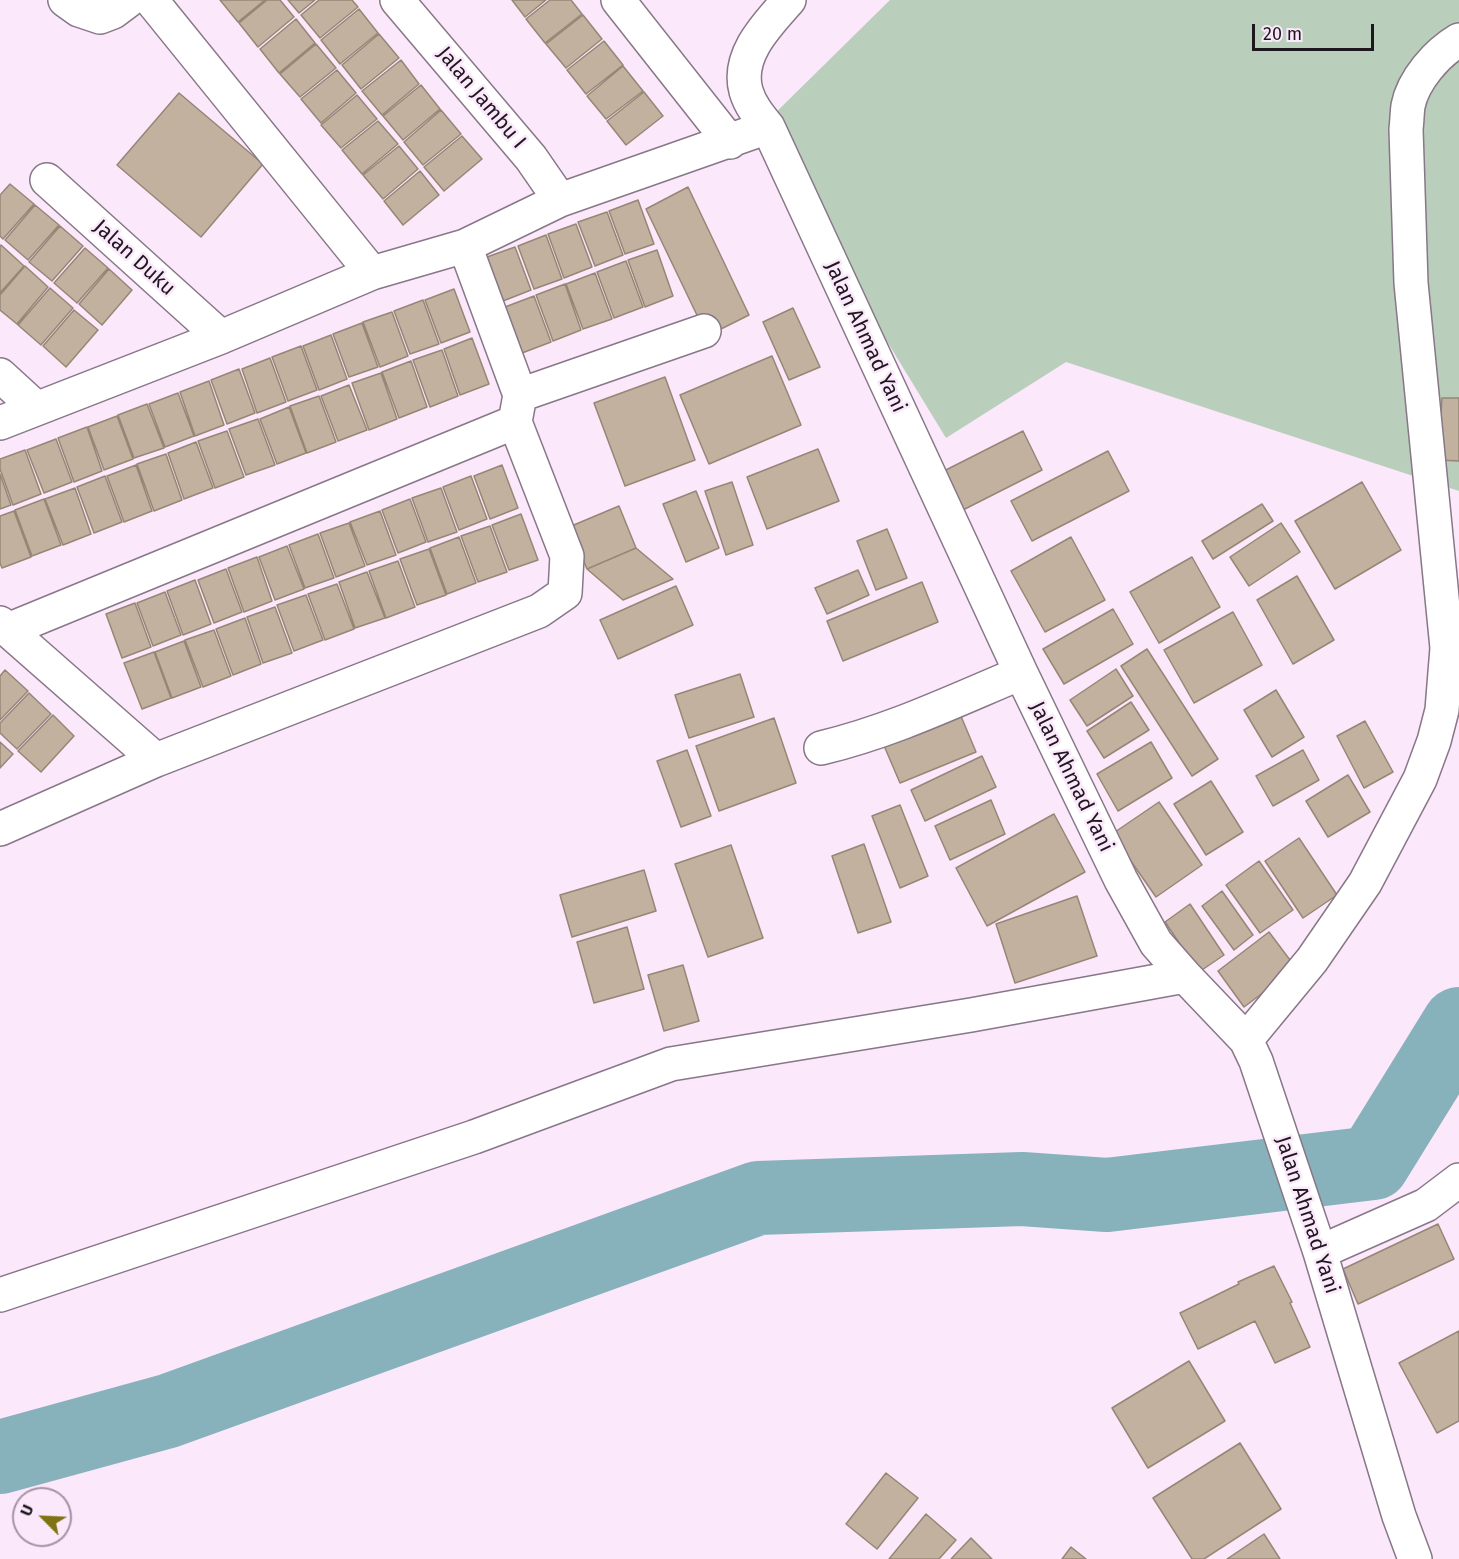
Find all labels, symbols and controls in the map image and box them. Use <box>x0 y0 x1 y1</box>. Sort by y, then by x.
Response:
scale bar <box>1255 12 1376 50</box>
text: 20 m <box>1263 23 1302 45</box>
street label: Jalan Jambu I <box>431 42 531 154</box>
street label: Jalan Duku <box>88 215 180 301</box>
street label: Jalan Ahmad Yani <box>819 257 911 417</box>
street label: Jalan Ahmad Yani <box>1024 698 1118 856</box>
street label: Jalan Ahmad Yani <box>1270 1133 1344 1297</box>
north arrow <box>12 1487 72 1547</box>
text: U <box>16 1502 38 1519</box>

